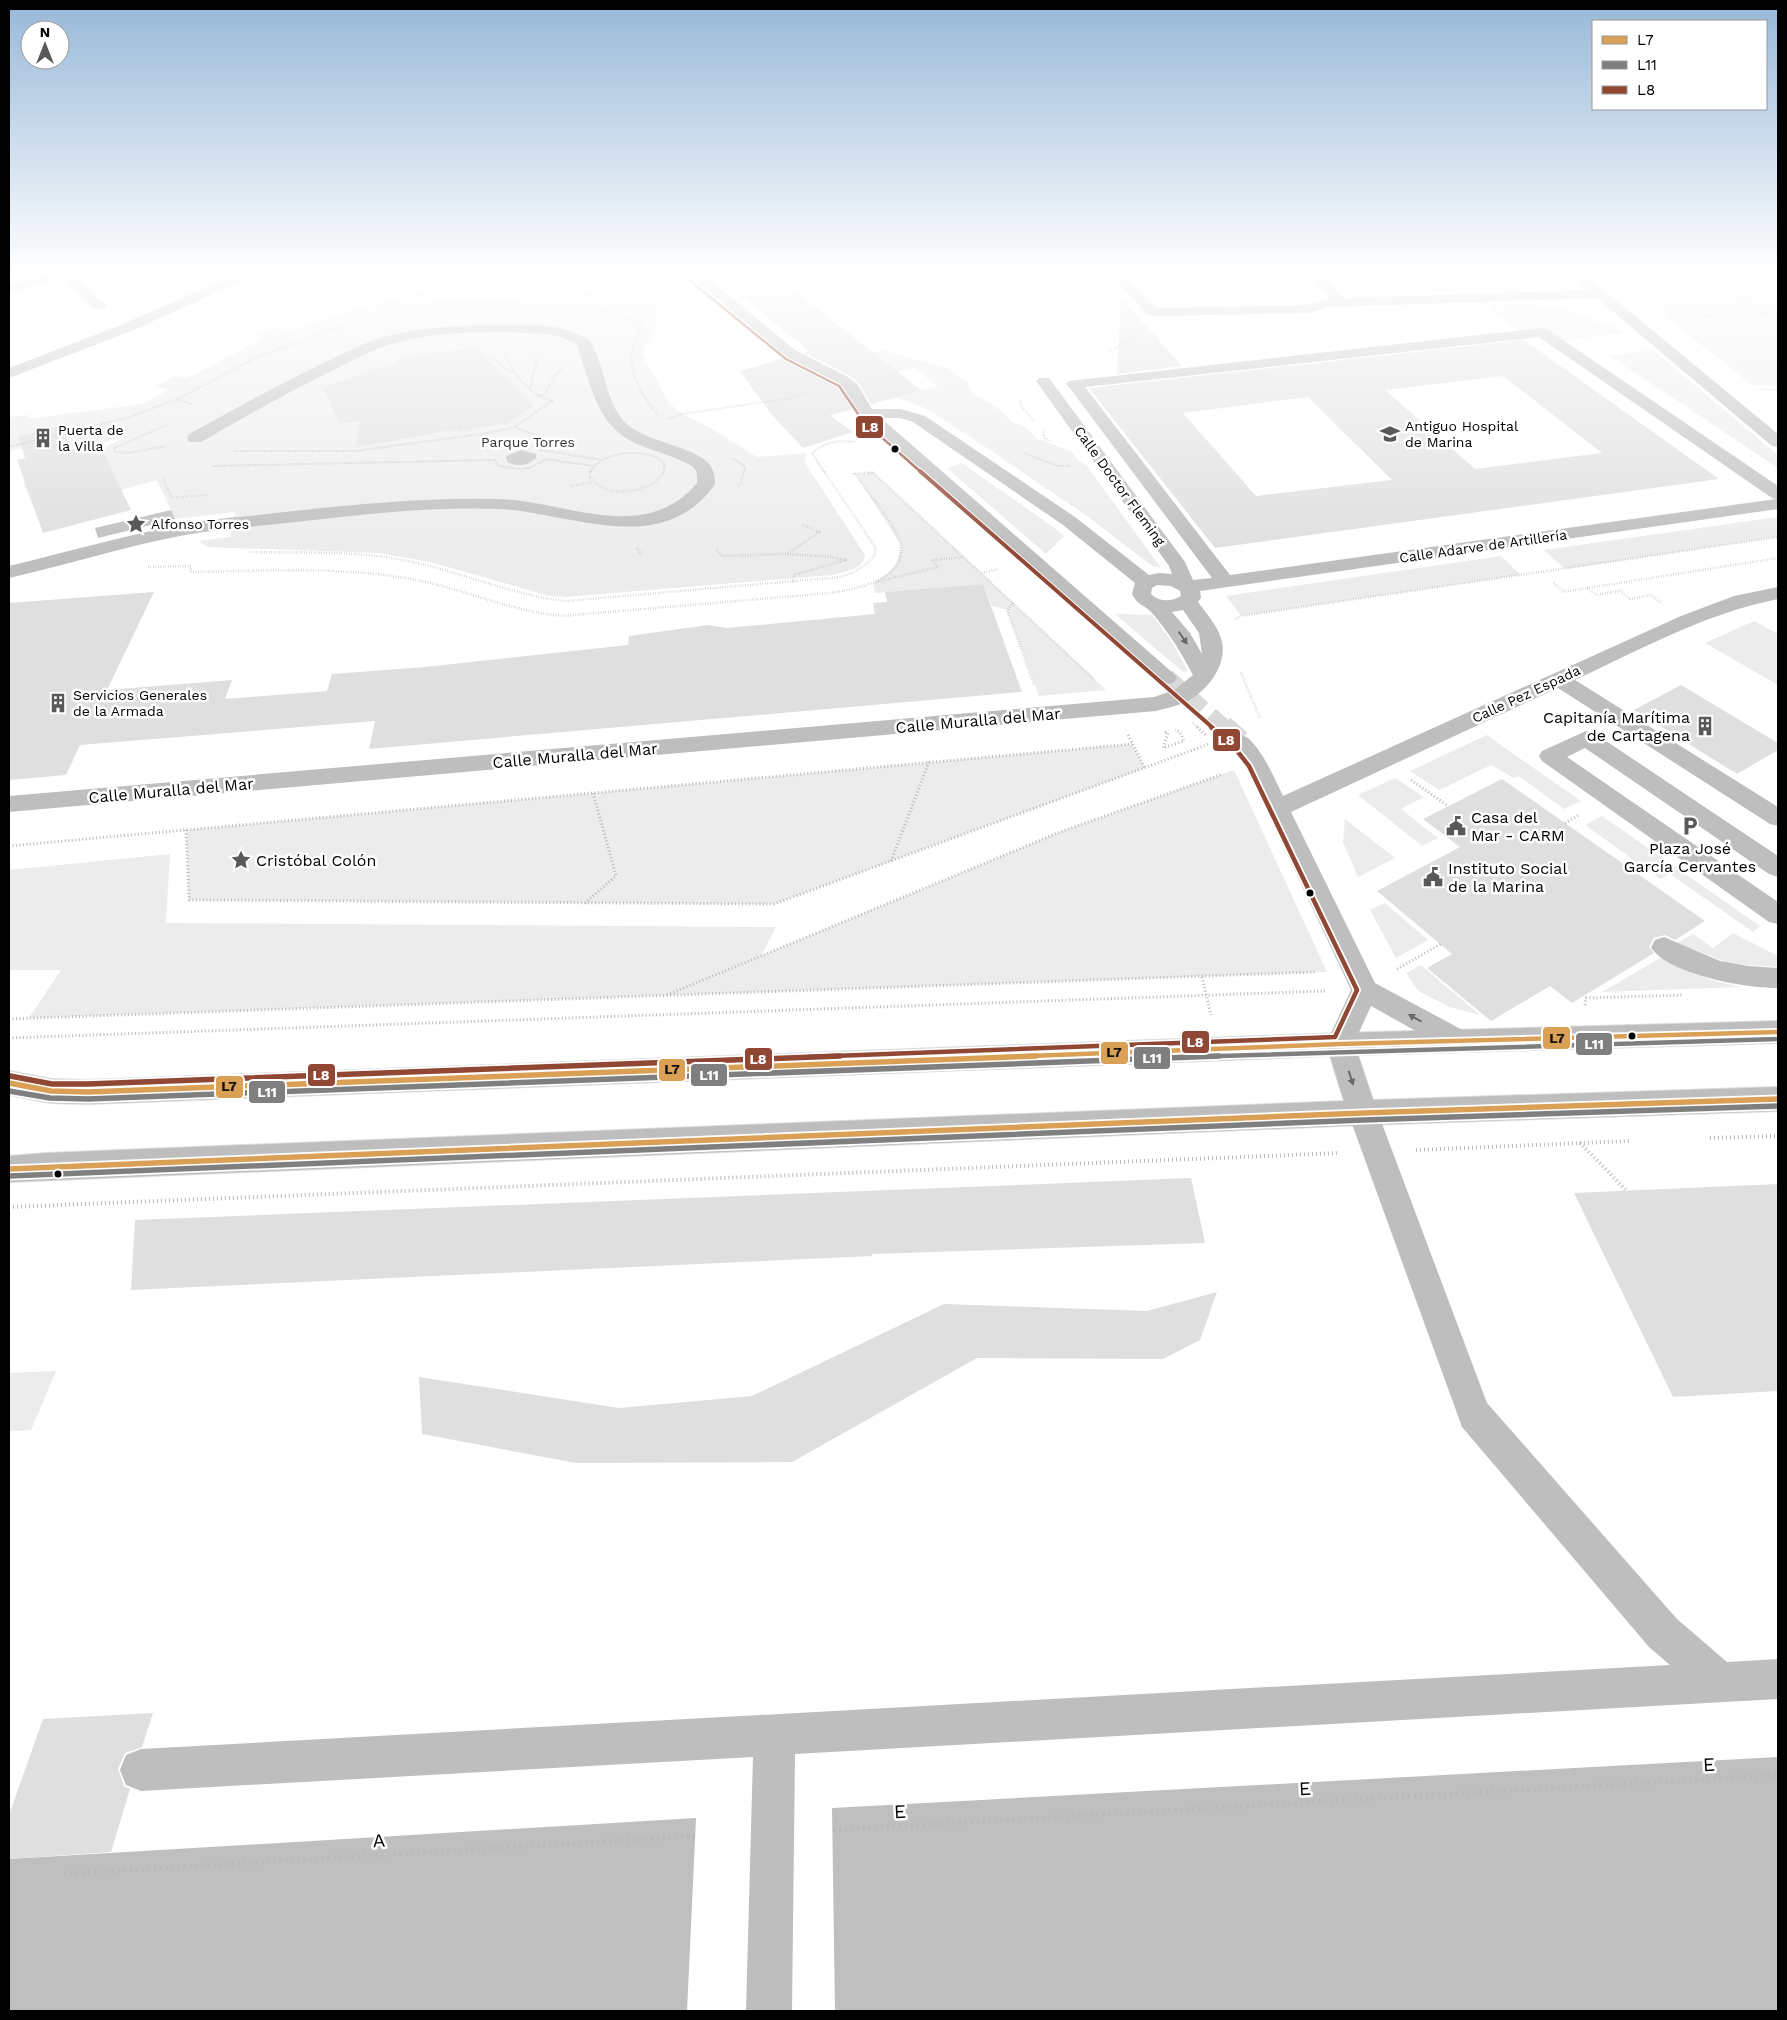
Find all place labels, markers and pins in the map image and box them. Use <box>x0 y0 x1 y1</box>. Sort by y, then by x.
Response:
place label: Antiguo Hospital de Marina <box>1405 418 1519 450</box>
place label: Puerta de la Villa <box>58 422 124 454</box>
school or university icon: Antiguo Hospital de Marina <box>1379 423 1401 445</box>
building icon: Puerta de la Villa <box>32 427 54 449</box>
unlabelled marker <box>890 444 900 454</box>
place icon: Alfonso Torres <box>125 513 147 535</box>
place label: Alfonso Torres <box>151 516 249 532</box>
place label: Servicios Generales de la Armada <box>73 687 207 719</box>
building icon: Servicios Generales de la Armada <box>47 692 69 714</box>
place label: Capitanía Marítima de Cartagena <box>1543 708 1690 745</box>
building icon: Capitanía Marítima de Cartagena <box>1694 715 1716 737</box>
place label: Casa del Mar - CARM <box>1471 808 1565 845</box>
public building icon: Casa del Mar - CARM <box>1445 815 1467 837</box>
parking icon: Plaza José García Cervantes <box>1679 815 1701 837</box>
place label: Plaza José García Cervantes <box>1624 839 1756 876</box>
place icon: Cristóbal Colón <box>230 849 252 871</box>
place label: Cristóbal Colón <box>256 851 376 870</box>
place label: Instituto Social de la Marina <box>1448 859 1567 896</box>
public building icon: Instituto Social de la Marina <box>1422 866 1444 888</box>
unlabelled marker <box>1305 888 1315 898</box>
unlabelled marker <box>1627 1031 1637 1041</box>
unlabelled marker <box>53 1169 63 1179</box>

